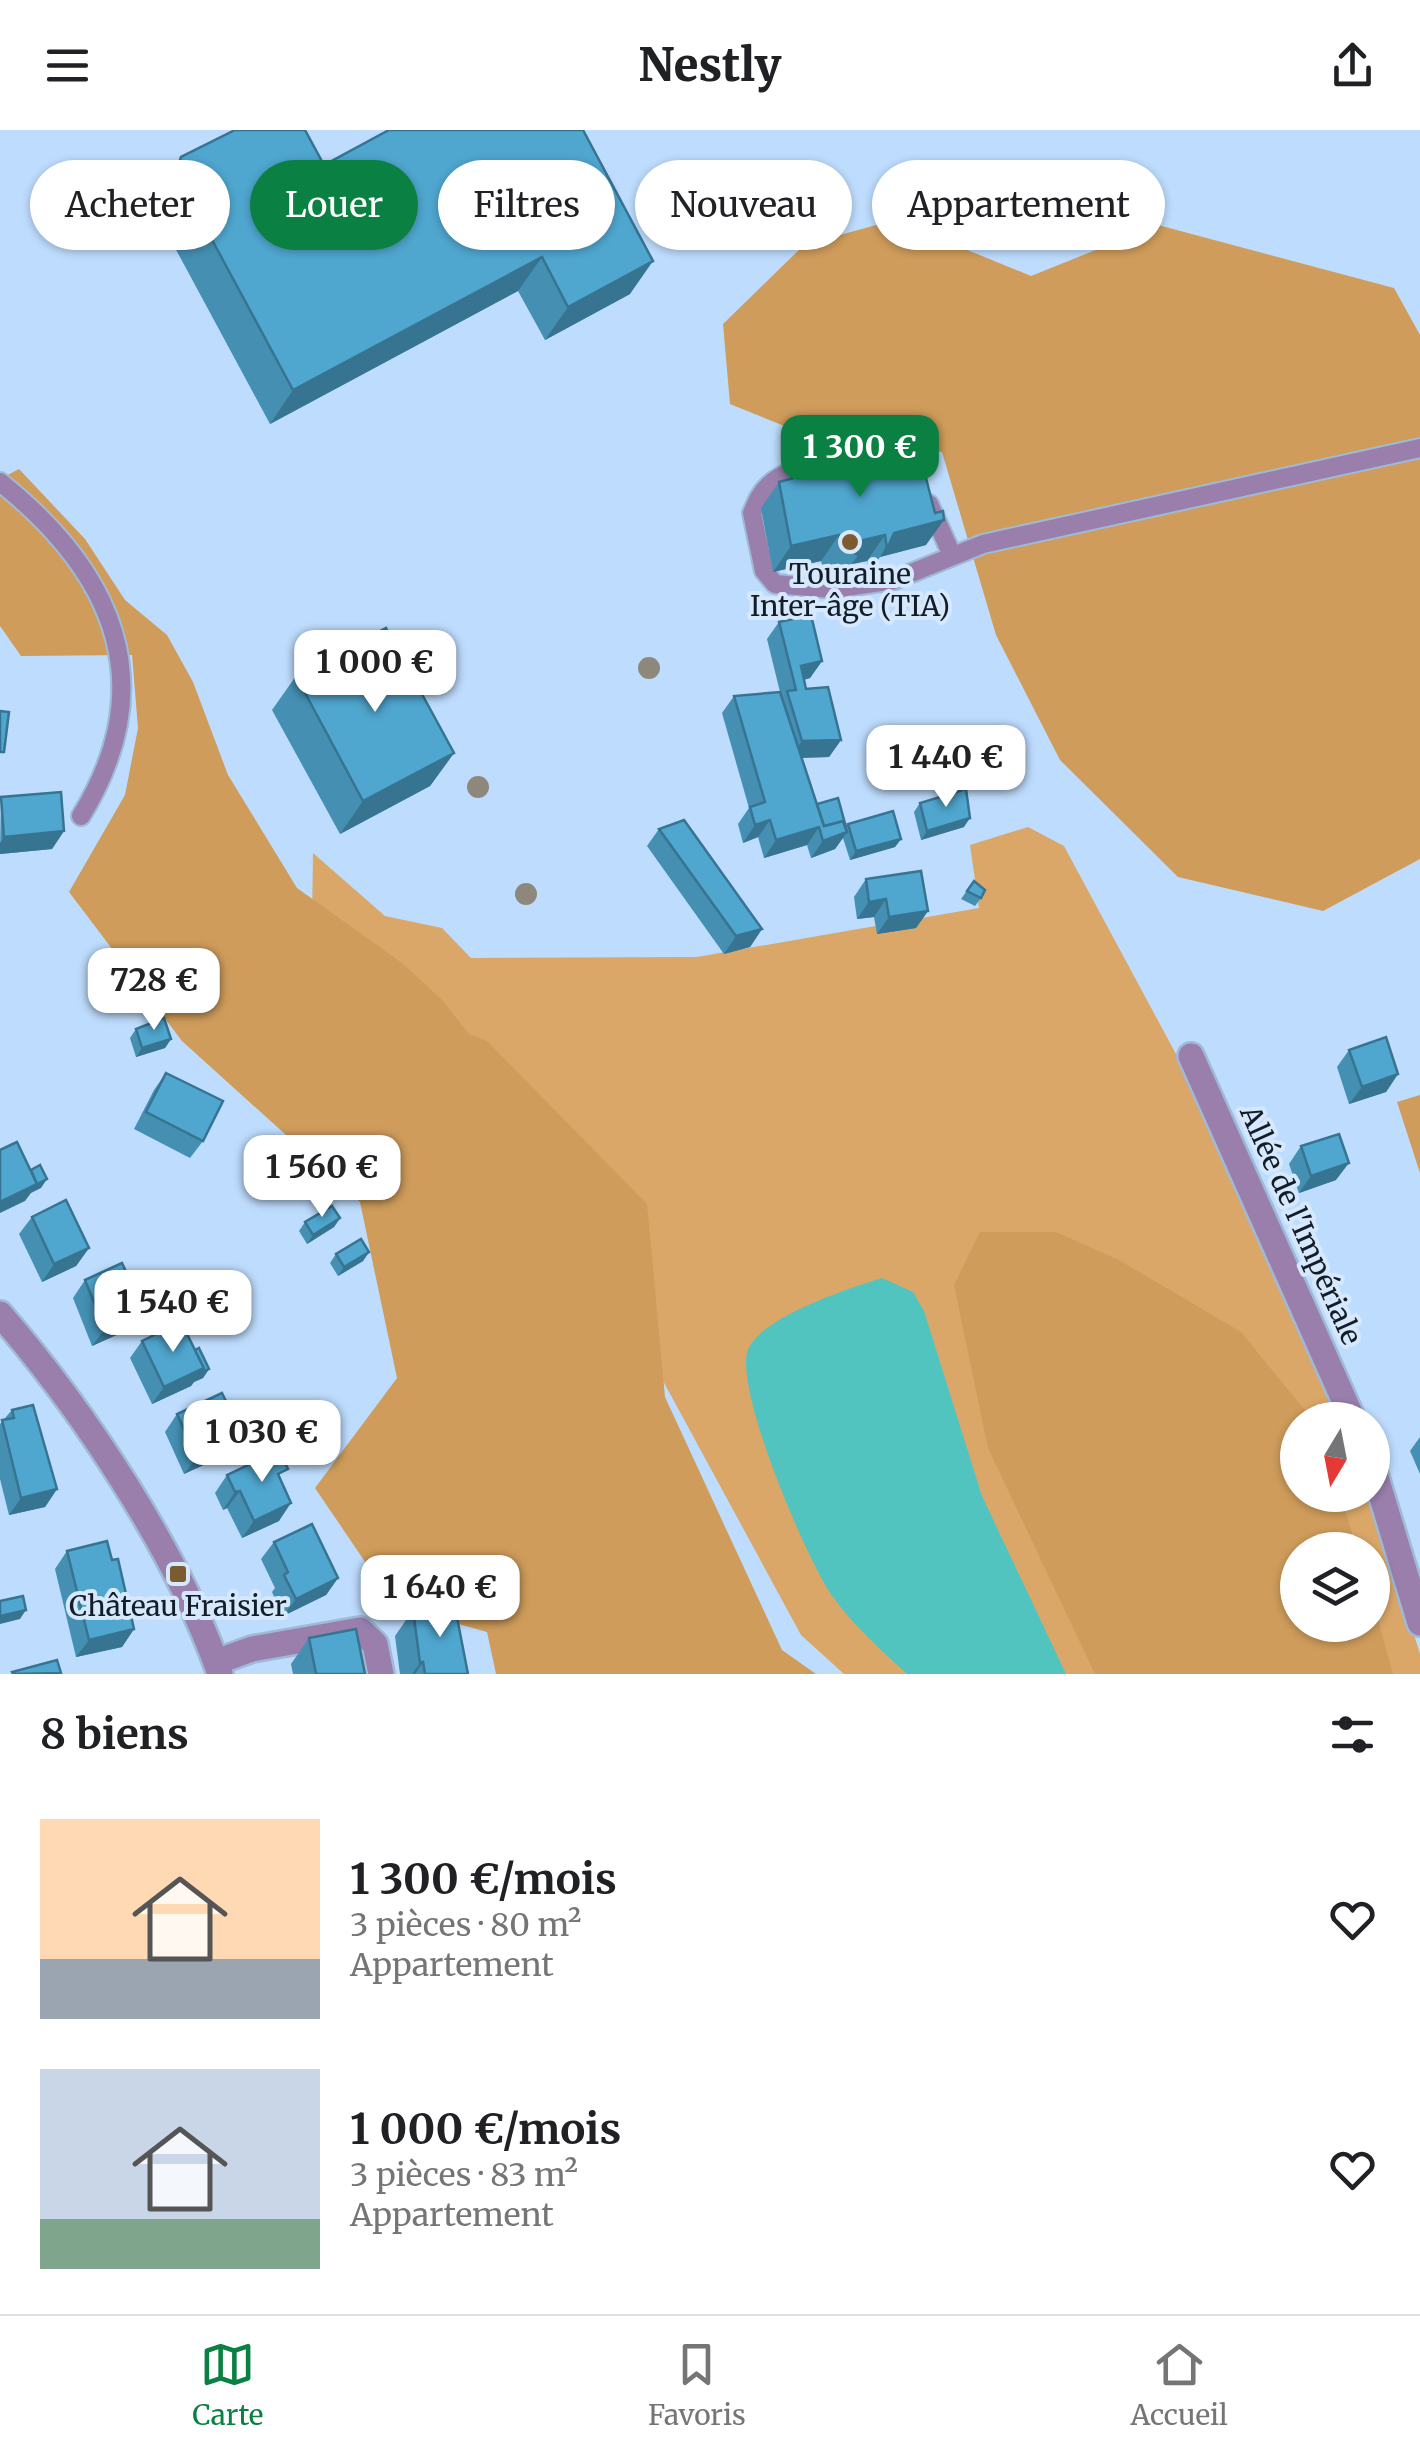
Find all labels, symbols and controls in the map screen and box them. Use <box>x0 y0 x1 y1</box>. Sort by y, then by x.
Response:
text: Nestly <box>639 37 781 93</box>
icon: menu <box>40 38 95 93</box>
icon: share <box>1325 38 1380 93</box>
chip: Acheter <box>30 160 230 250</box>
chip: Louer <box>250 160 418 250</box>
chip: Filtres <box>438 160 615 250</box>
chip: Nouveau <box>635 160 852 250</box>
chip: Appartement <box>872 160 1165 250</box>
pin: 1 300 € <box>768 415 952 500</box>
text: 1 300 € <box>803 427 917 467</box>
marker: Touraine Inter-âge (TIA) <box>839 531 861 553</box>
place label: Touraine Inter-âge (TIA) <box>750 556 950 624</box>
pin: 1 000 € <box>283 630 467 715</box>
text: 1 000 € <box>316 642 434 682</box>
pin: 1 440 € <box>854 725 1038 810</box>
text: 1 440 € <box>888 737 1004 777</box>
pin: 728 € <box>84 948 224 1033</box>
text: 728 € <box>110 960 198 1000</box>
street label: Allée de l'Impériale <box>1232 1099 1370 1350</box>
pin: 1 560 € <box>230 1135 414 1220</box>
text: 1 560 € <box>266 1147 378 1187</box>
pin: 1 540 € <box>81 1270 265 1355</box>
text: 1 540 € <box>116 1282 230 1322</box>
pin: 1 030 € <box>170 1400 354 1485</box>
north arrow <box>1280 1402 1390 1512</box>
map controls <box>1280 1402 1390 1642</box>
text: 1 030 € <box>206 1412 318 1452</box>
button: layers <box>1280 1532 1390 1642</box>
pin: 1 640 € <box>348 1555 532 1640</box>
marker: Château Fraisier <box>167 1563 189 1585</box>
text: 1 640 € <box>383 1567 497 1607</box>
place label: Château Fraisier <box>69 1588 287 1624</box>
icon: filters <box>1325 1707 1380 1762</box>
text: 8 biens <box>40 1708 189 1760</box>
text: 1 300 €/mois <box>350 1853 617 1905</box>
icon: home <box>120 1859 240 1979</box>
icon: heart <box>1325 1892 1380 1947</box>
text: 3 pièces · 80 m² <box>350 1905 581 1945</box>
text: Appartement <box>350 1945 554 1985</box>
text: 1 000 €/mois <box>350 2103 621 2155</box>
icon: home <box>120 2109 240 2229</box>
icon: heart <box>1325 2142 1380 2197</box>
text: 3 pièces · 83 m² <box>350 2155 578 2195</box>
text: Appartement <box>350 2195 554 2235</box>
tab: Carte <box>192 2337 263 2433</box>
tab: Favoris <box>648 2337 746 2433</box>
tab: Accueil <box>1130 2337 1228 2433</box>

